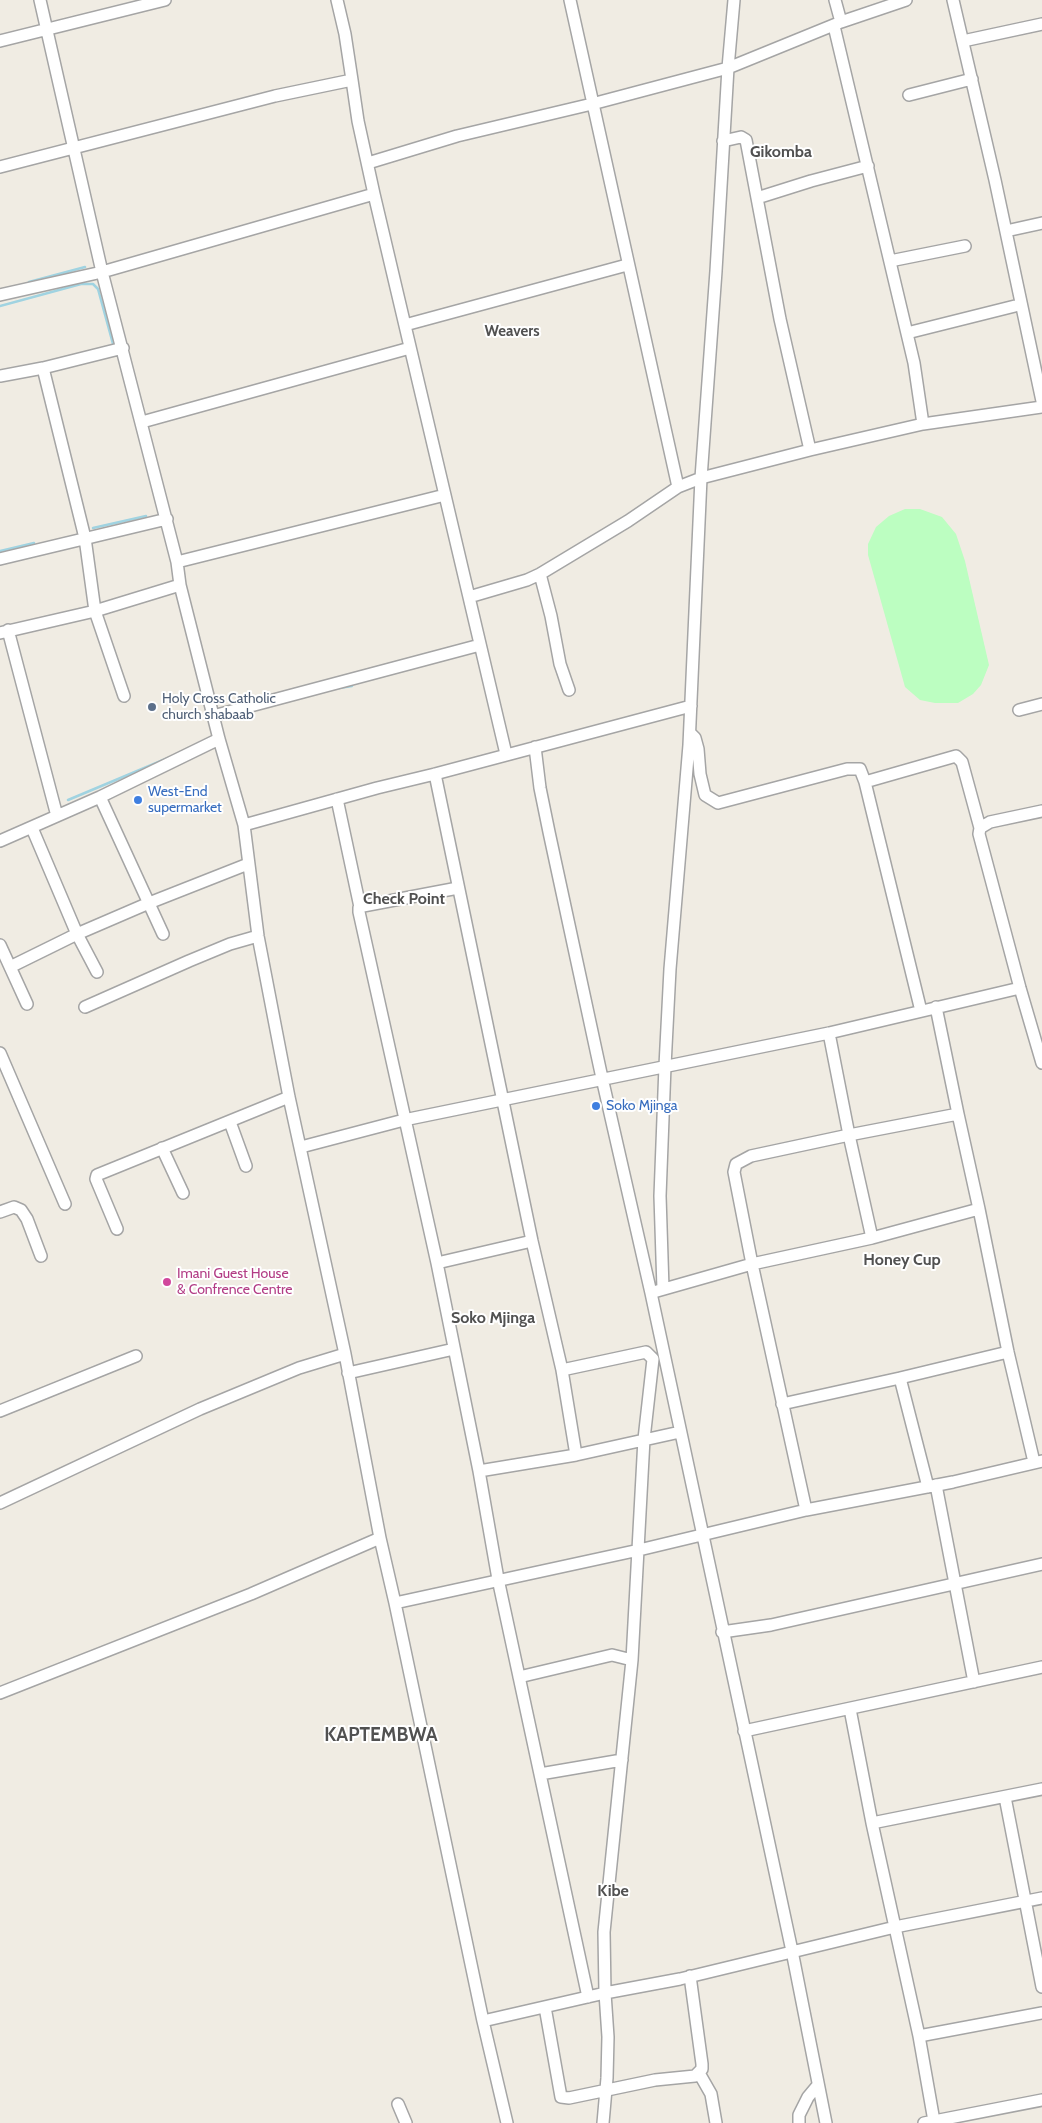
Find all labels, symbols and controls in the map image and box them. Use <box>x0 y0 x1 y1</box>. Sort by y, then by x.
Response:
district label: Gikomba <box>750 142 812 162</box>
district label: Weavers <box>484 323 540 341</box>
place label: Holy Cross Catholic church shabaab <box>162 691 276 724</box>
marker: Holy Cross Catholic church shabaab <box>146 701 158 713</box>
place label: West-End supermarket <box>148 784 222 816</box>
marker: West-End supermarket <box>132 794 144 806</box>
district label: Check Point <box>363 889 445 909</box>
place label: Soko Mjinga <box>606 1098 677 1114</box>
marker: Soko Mjinga <box>590 1100 602 1112</box>
district label: Honey Cup <box>863 1250 941 1270</box>
place label: Imani Guest House & Confrence Centre <box>177 1266 292 1298</box>
marker: Imani Guest House & Confrence Centre <box>161 1276 173 1288</box>
district label: Soko Mjinga <box>451 1308 535 1328</box>
district label: KAPTEMBWA <box>324 1724 438 1746</box>
district label: Kibe <box>597 1881 629 1901</box>

